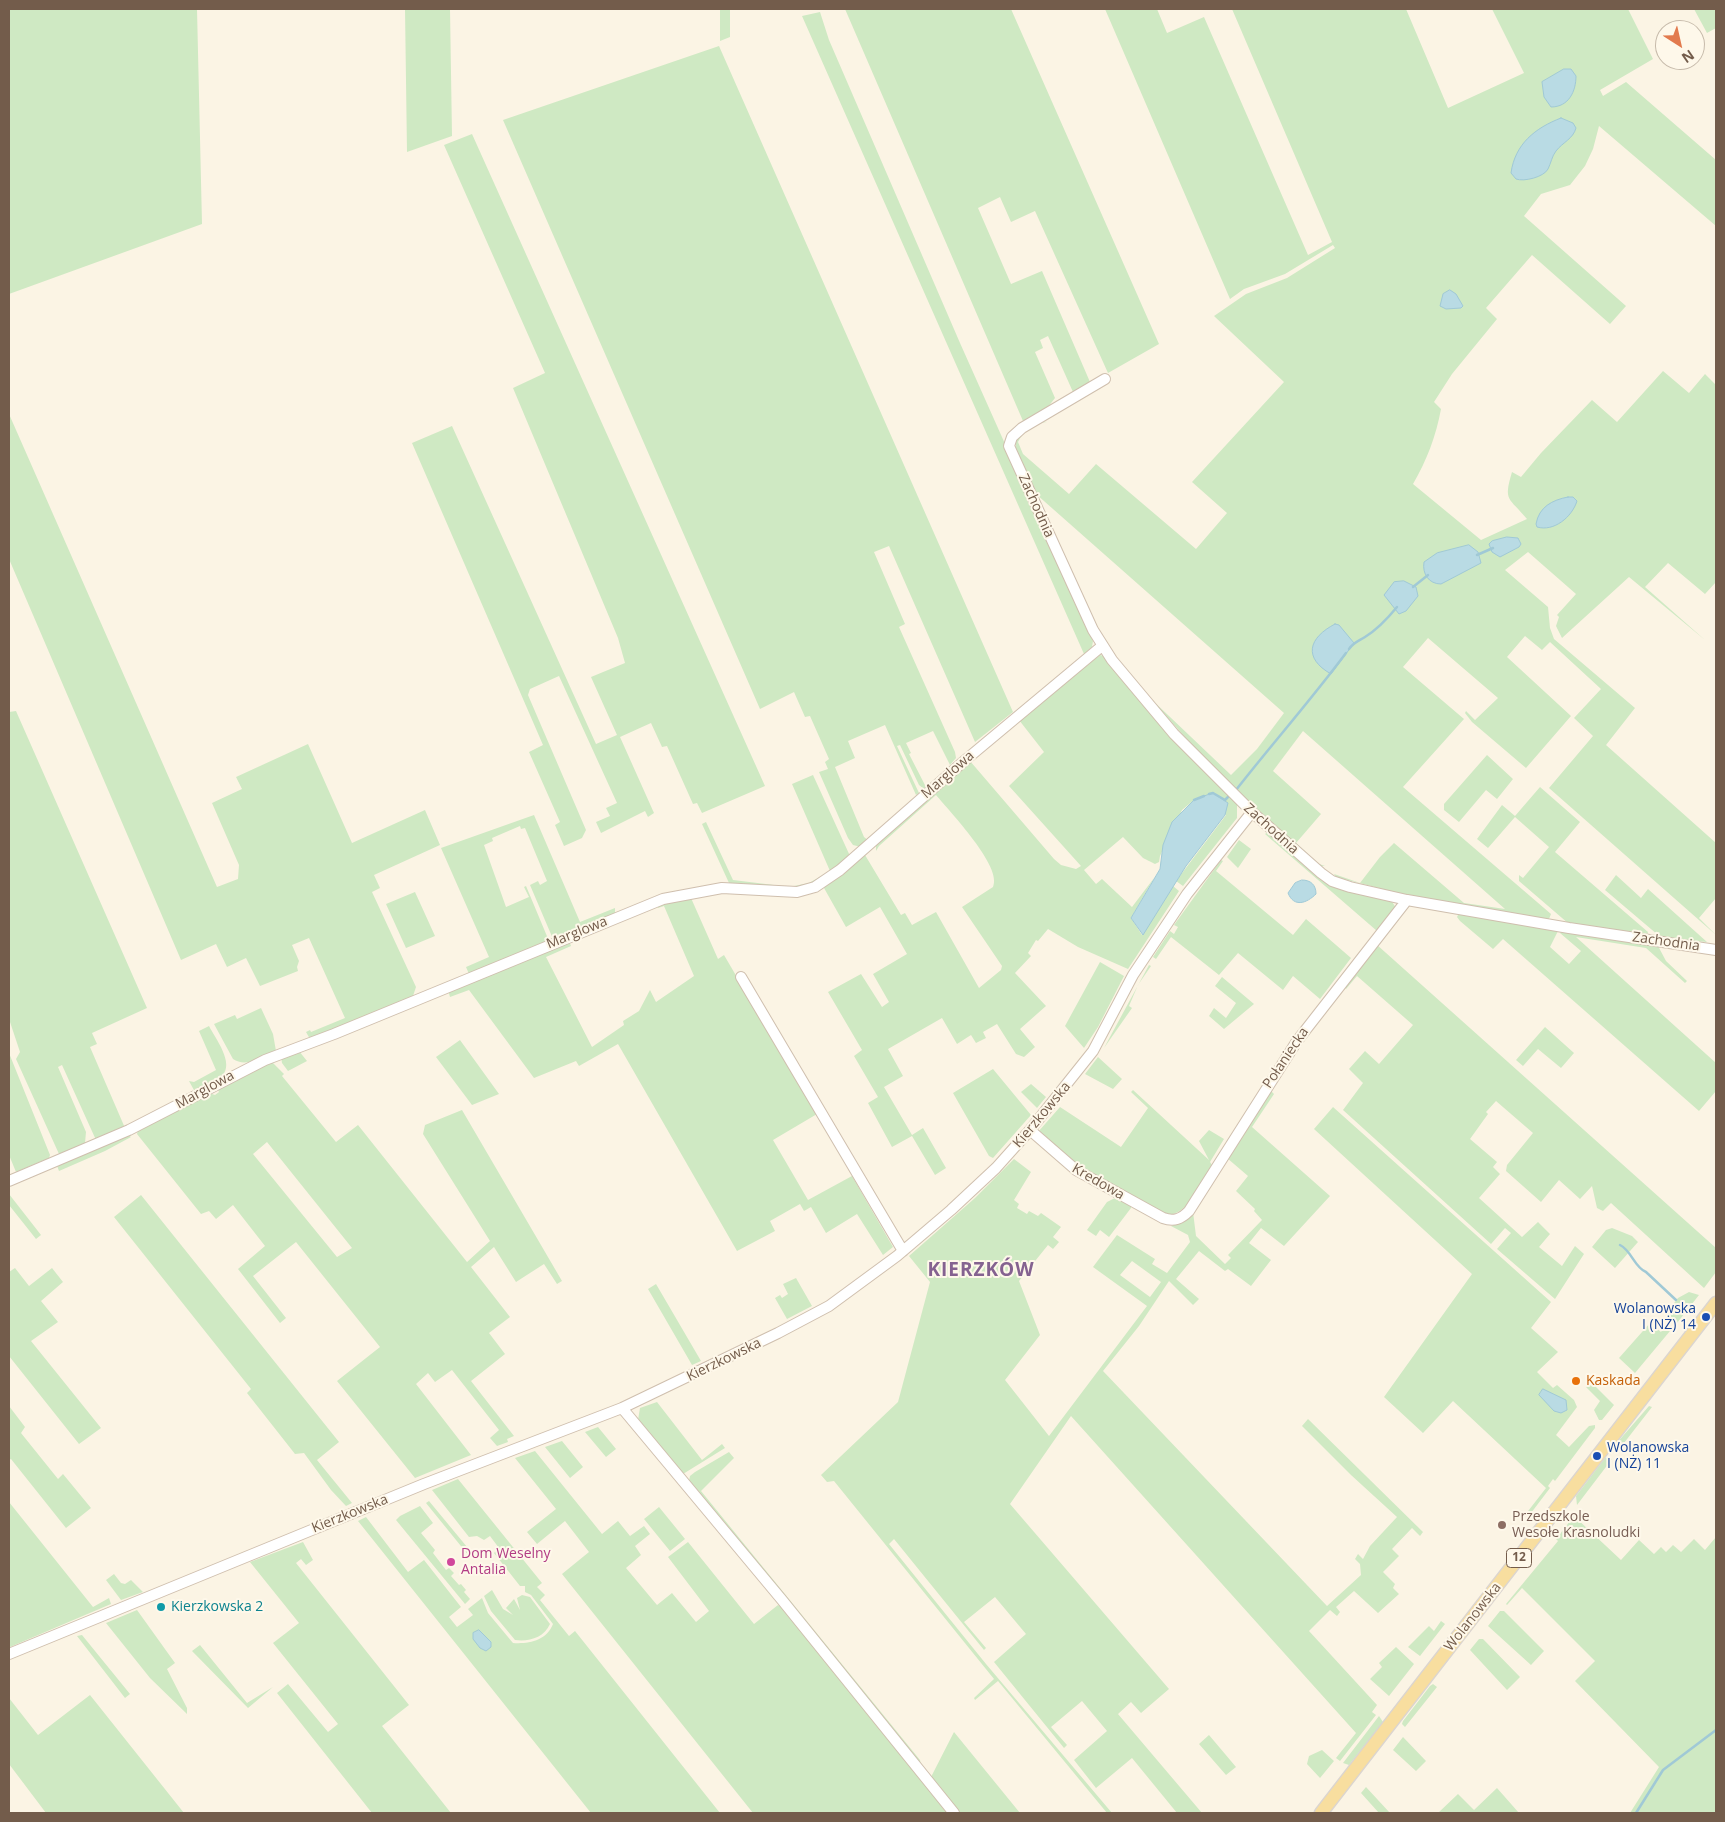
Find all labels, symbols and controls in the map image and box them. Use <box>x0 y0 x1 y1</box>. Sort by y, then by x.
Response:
north arrow <box>1655 20 1705 70</box>
text: N <box>1678 46 1698 68</box>
street label: Zachodnia <box>1015 472 1057 540</box>
street label: Marglowa <box>918 748 978 802</box>
street label: Zachodnia <box>1240 800 1302 858</box>
street label: Marglowa <box>544 913 610 953</box>
street label: Zachodnia <box>1631 929 1701 955</box>
street label: Połaniecka <box>1259 1024 1313 1092</box>
street label: Marglowa <box>173 1067 237 1113</box>
street label: Kierzkowska <box>1010 1079 1074 1151</box>
street label: Kredowa <box>1069 1160 1127 1204</box>
district label: KIERZKÓW <box>926 1260 1036 1282</box>
place label: Wolanowska I (NŻ) 14 <box>1614 1301 1696 1334</box>
marker: Wolanowska I (NŻ) 14 <box>1700 1311 1712 1323</box>
street label: Kierzkowska <box>684 1335 764 1385</box>
place label: Kaskada <box>1586 1373 1641 1389</box>
marker: Kaskada <box>1570 1375 1582 1387</box>
place label: Wolanowska I (NŻ) 11 <box>1607 1440 1689 1472</box>
marker: Wolanowska I (NŻ) 11 <box>1591 1450 1603 1462</box>
street label: Kierzkowska <box>309 1491 391 1537</box>
place label: Przedszkole Wesołe Krasnoludki <box>1512 1509 1640 1541</box>
marker: Przedszkole Wesołe Krasnoludki <box>1496 1519 1508 1531</box>
place label: Dom Weselny Antalia <box>461 1546 551 1578</box>
road number: 12 <box>1506 1549 1532 1568</box>
marker: Dom Weselny Antalia <box>445 1556 457 1568</box>
street label: Wolanowska <box>1441 1579 1505 1655</box>
place label: Kierzkowska 2 <box>171 1599 263 1615</box>
marker: Kierzkowska 2 <box>155 1601 167 1613</box>

